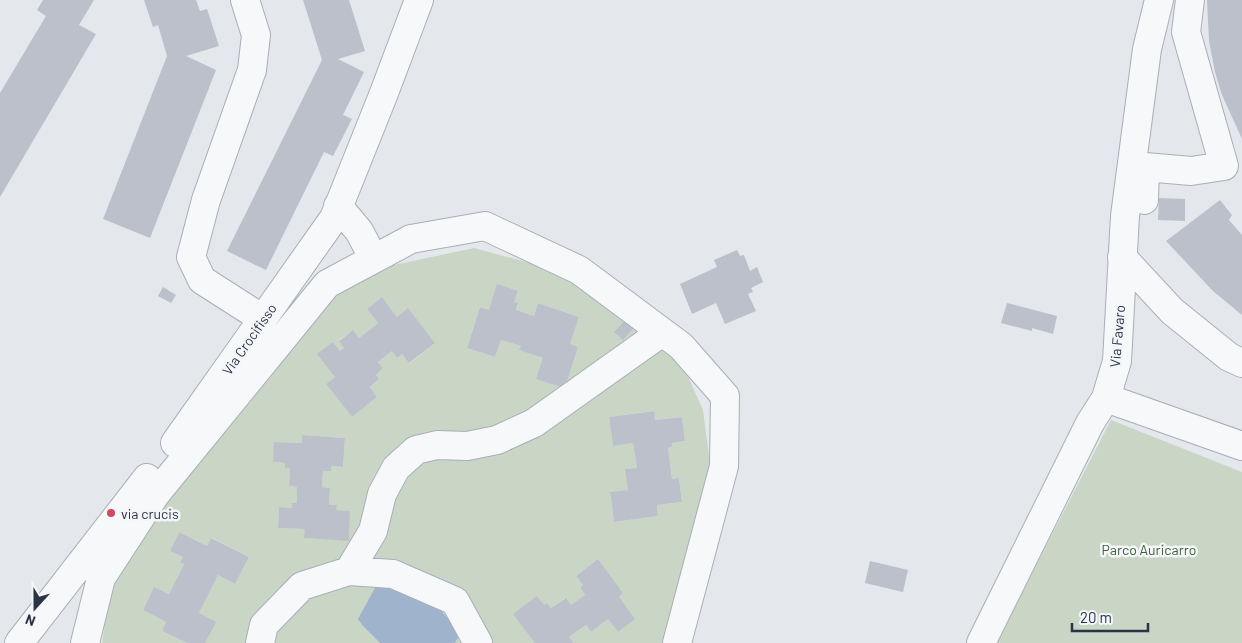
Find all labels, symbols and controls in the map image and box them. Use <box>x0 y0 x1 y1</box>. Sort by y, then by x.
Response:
street label: Via Crocifisso <box>218 300 280 378</box>
street label: Via Favaro <box>1106 304 1128 368</box>
place label: via crucis <box>121 505 179 522</box>
marker: via crucis <box>105 507 117 519</box>
park label: Parco Auricarro <box>1102 541 1196 558</box>
north arrow <box>10 583 60 633</box>
scale bar <box>1072 600 1148 632</box>
text: 20 m <box>1080 608 1112 626</box>
text: N <box>23 611 38 630</box>

